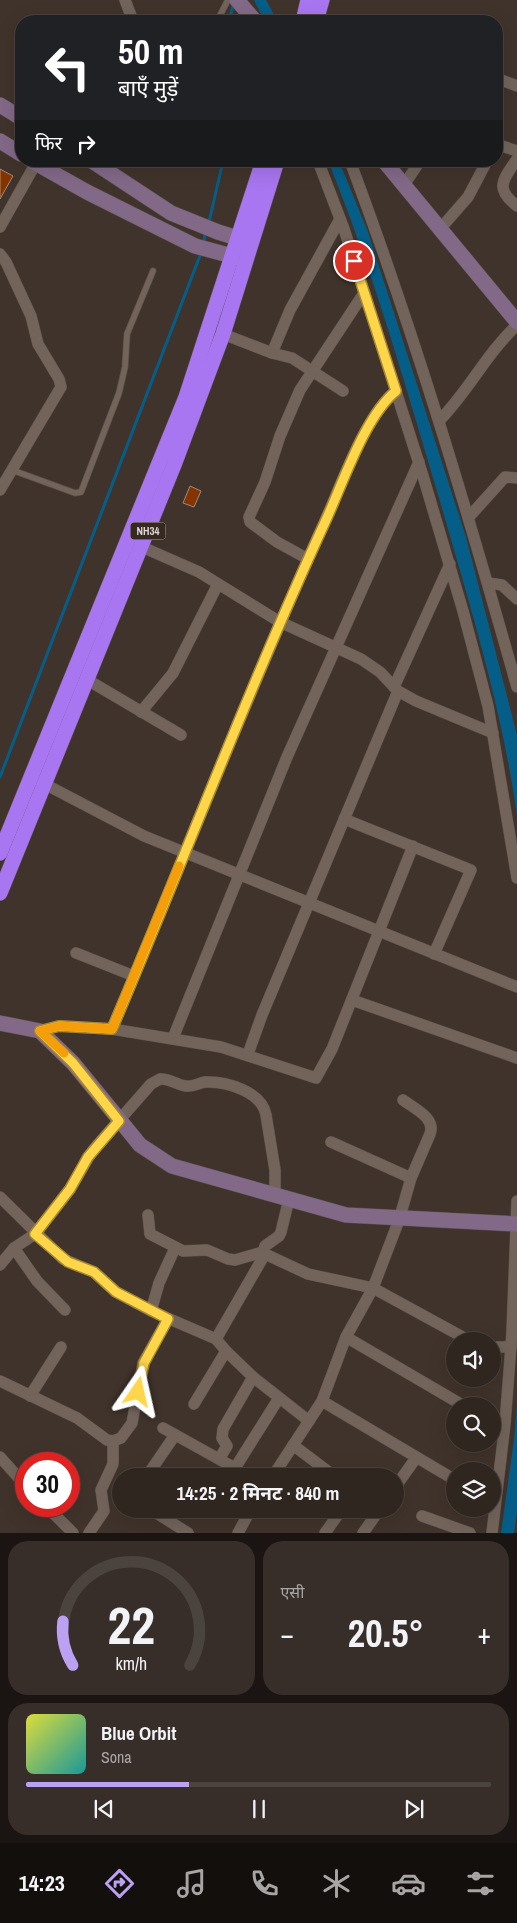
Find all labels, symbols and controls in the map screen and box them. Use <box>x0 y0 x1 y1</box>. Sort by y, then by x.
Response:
text: 50 m <box>118 28 183 75</box>
icon: left <box>35 35 100 100</box>
text: बाएँ मुड़ें <box>118 73 178 103</box>
text: फिर <box>35 130 62 156</box>
icon: right <box>72 130 100 158</box>
pin <box>333 240 375 282</box>
icon: arrive <box>340 247 368 275</box>
road number: NH34 <box>130 522 166 540</box>
map controls <box>446 1332 501 1517</box>
button: sound <box>446 1332 501 1387</box>
position arrow <box>111 1365 163 1417</box>
button: search <box>446 1397 501 1452</box>
speed limit sign: 30 <box>15 1452 80 1517</box>
button: layers <box>446 1462 501 1517</box>
text: 14:25 · 2 मिनट · 840 m <box>177 1480 339 1506</box>
text: एसी <box>281 1581 304 1603</box>
text: 22 <box>108 1590 155 1660</box>
text: 20.5° <box>348 1608 424 1659</box>
text: − <box>281 1615 294 1653</box>
text: + <box>478 1615 491 1653</box>
text: km/h <box>115 1652 147 1676</box>
text: Blue Orbit <box>101 1720 176 1746</box>
text: Sona <box>101 1746 132 1768</box>
icon: previous <box>90 1795 118 1823</box>
icon: pause <box>245 1795 273 1823</box>
icon: next <box>400 1795 428 1823</box>
icon: directions <box>102 1866 137 1901</box>
icon: music <box>174 1866 209 1901</box>
icon: phone <box>247 1866 282 1901</box>
icon: climate <box>319 1866 354 1901</box>
icon: car <box>391 1866 426 1901</box>
icon: filters <box>463 1866 498 1901</box>
text: 14:23 <box>19 1868 65 1898</box>

